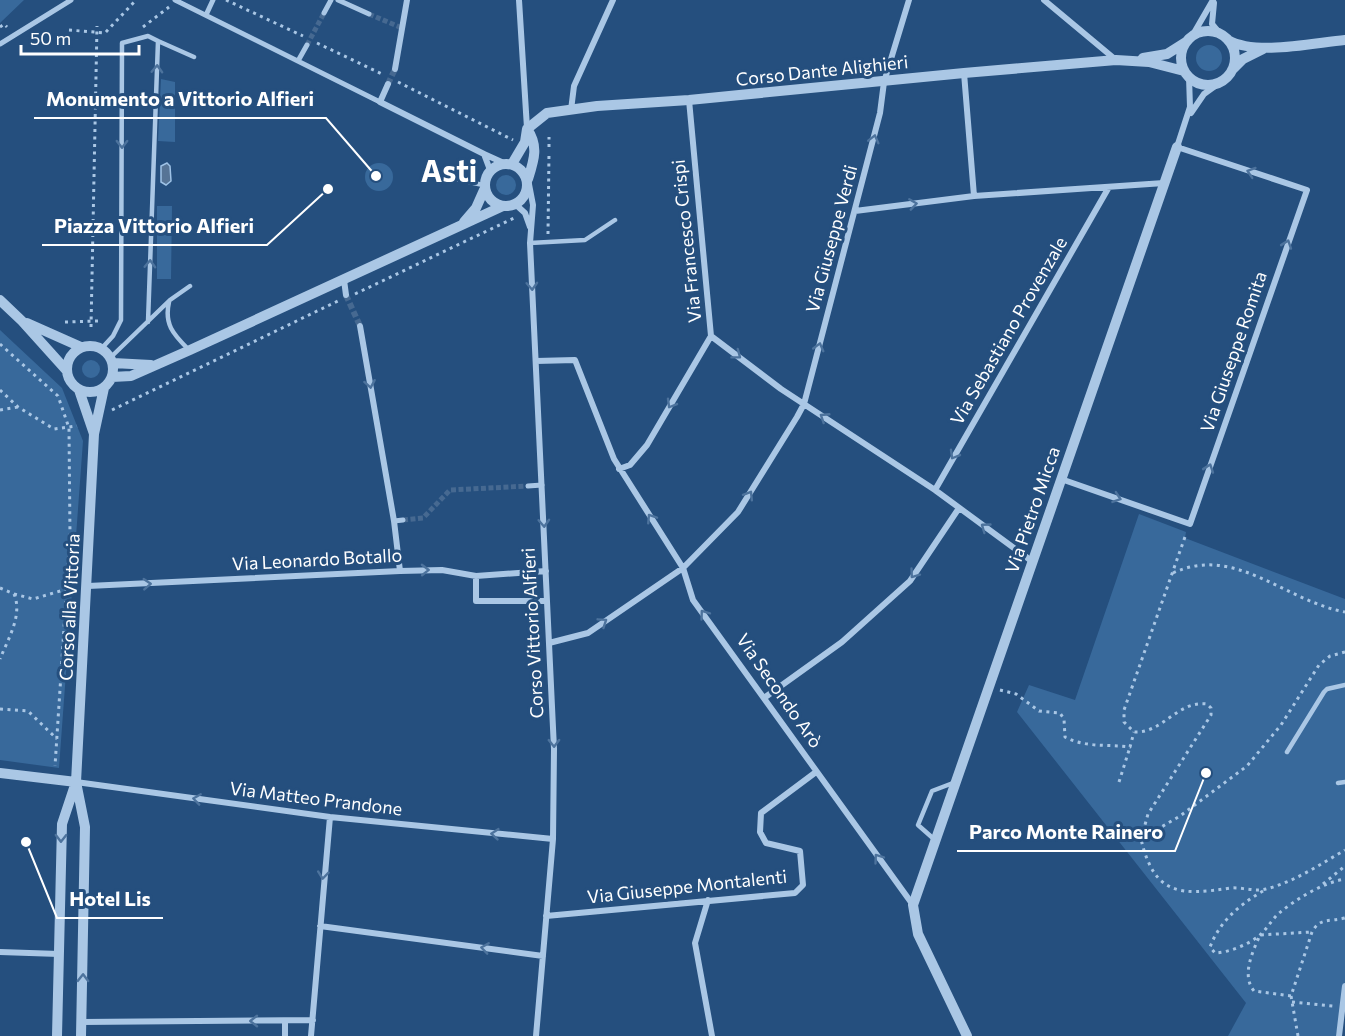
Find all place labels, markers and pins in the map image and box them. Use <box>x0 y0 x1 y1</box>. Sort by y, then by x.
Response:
callout: Monumento a Vittorio Alfieri <box>34 80 326 118</box>
callout: Piazza Vittorio Alfieri <box>42 207 267 245</box>
callout: Parco Monte Rainero <box>957 813 1175 851</box>
callout: Hotel Lis <box>57 880 163 918</box>

